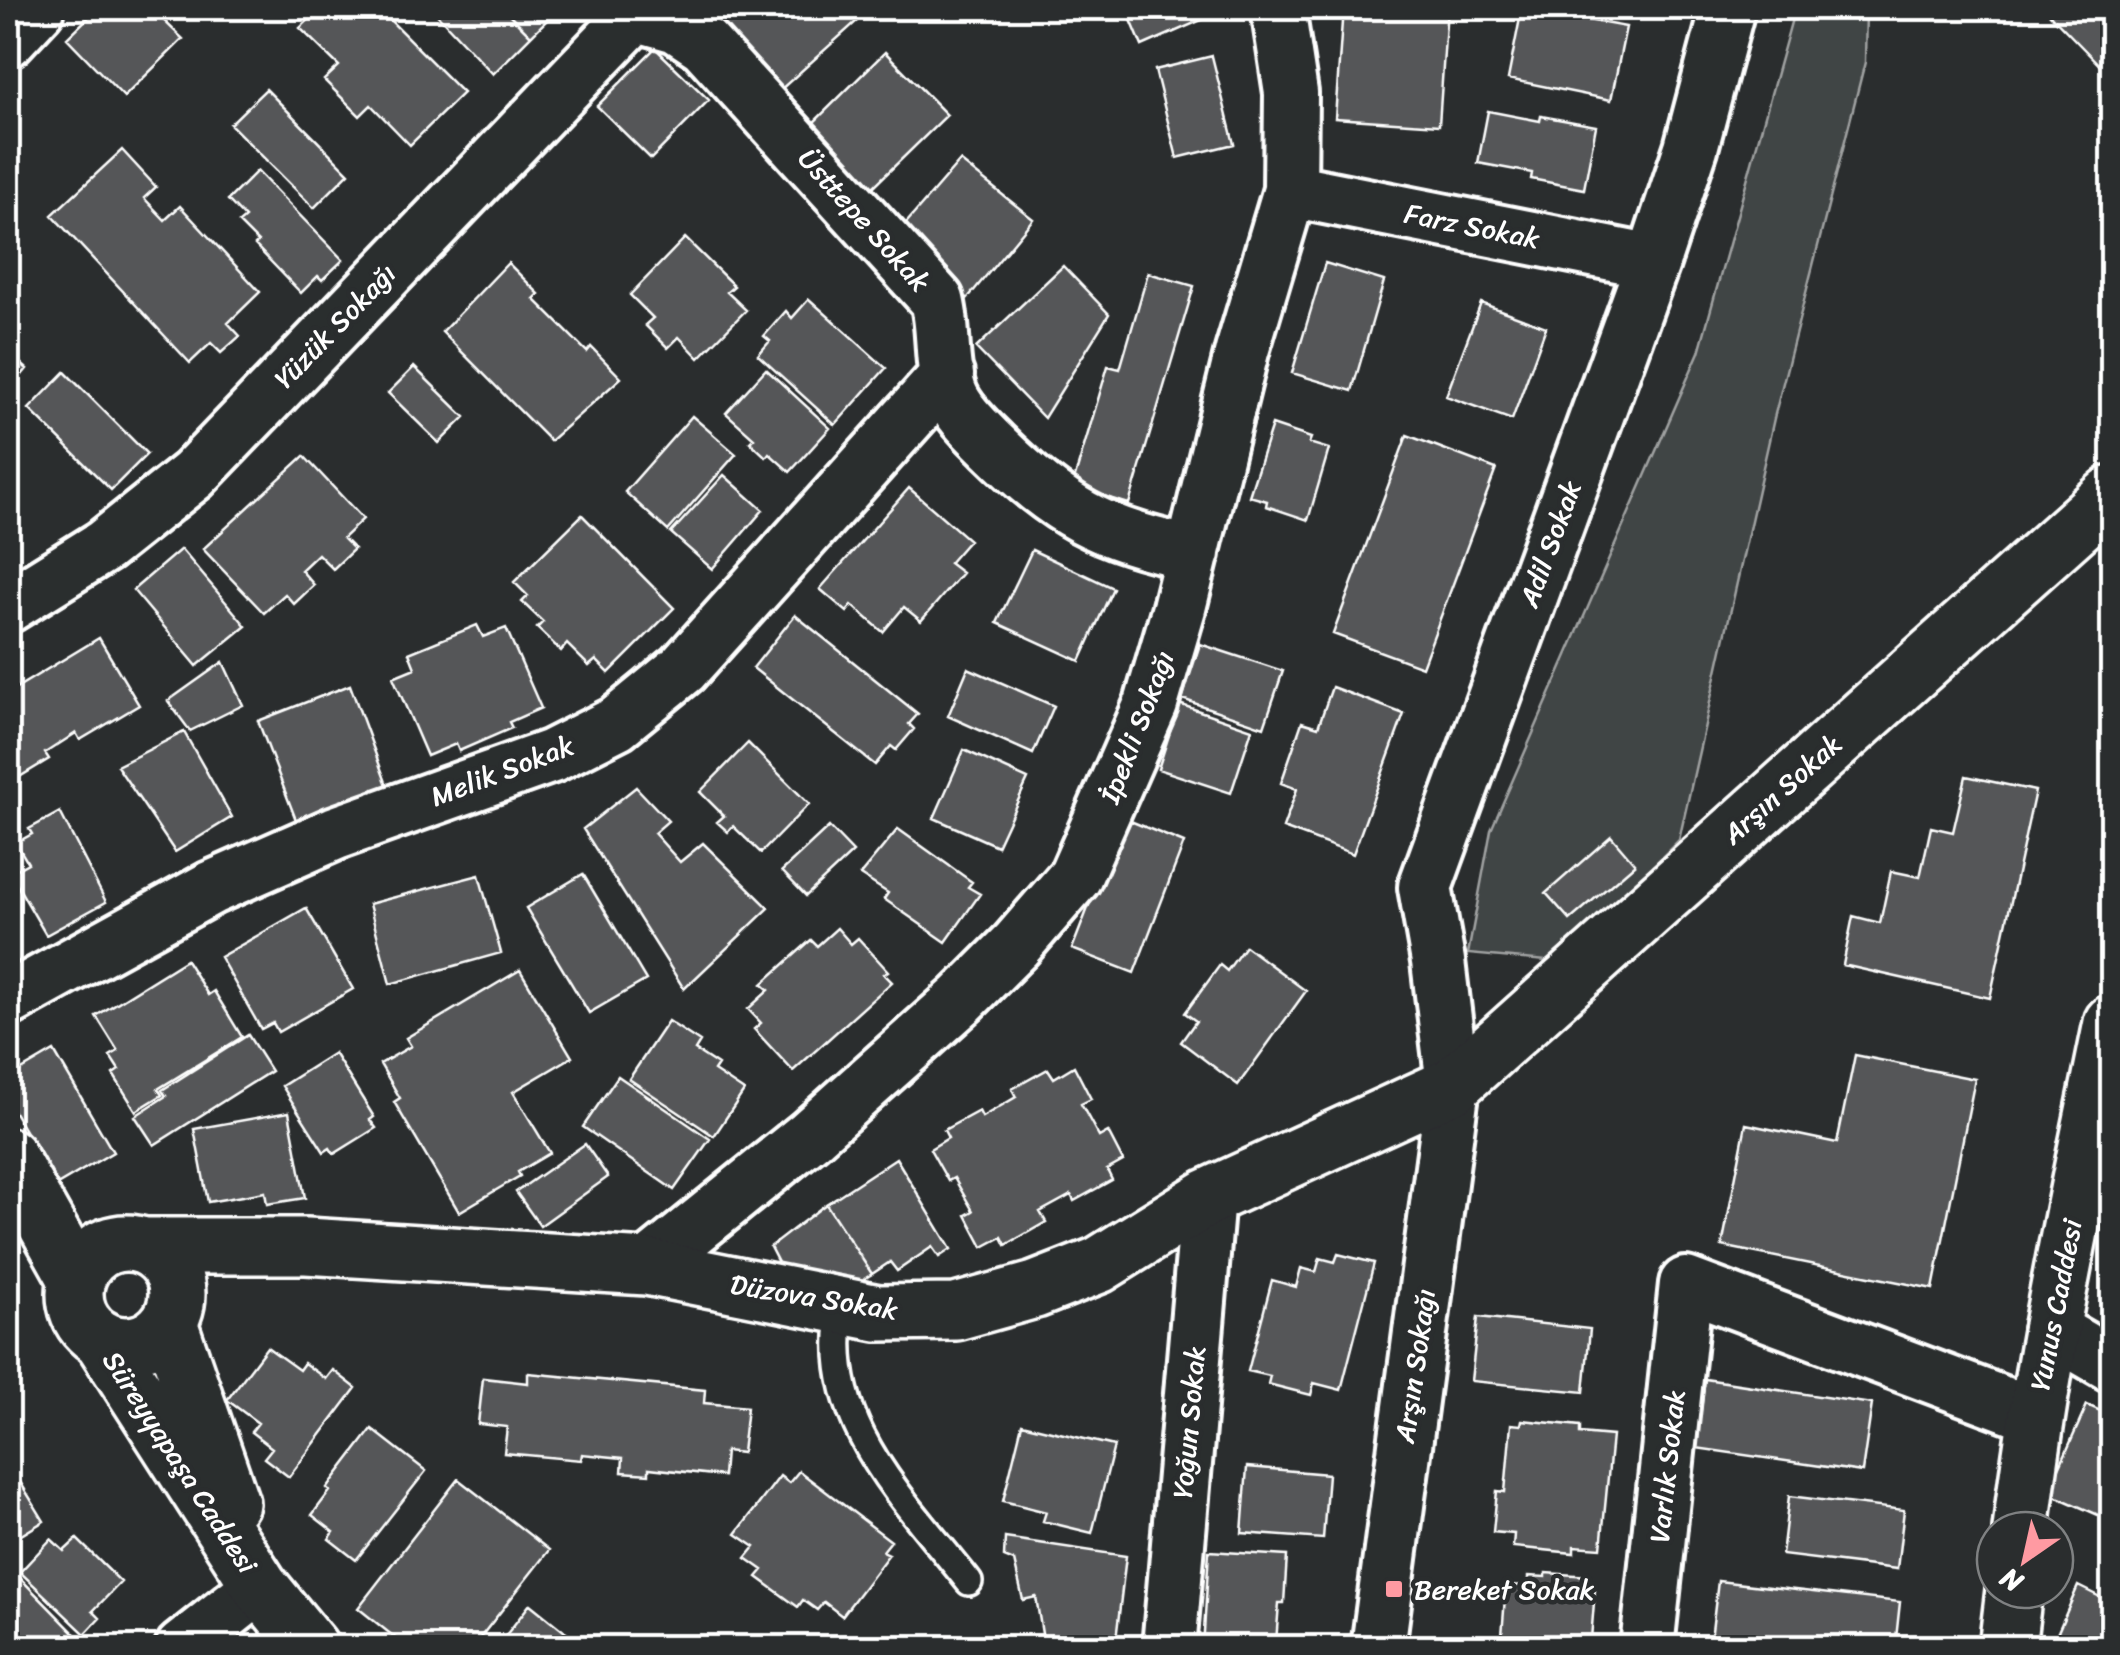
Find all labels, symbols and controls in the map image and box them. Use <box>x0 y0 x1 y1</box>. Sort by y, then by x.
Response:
street label: Üsttepe Sokak <box>785 136 943 304</box>
street label: Farz Sokak <box>1400 189 1544 263</box>
street label: Yüzük Sokağı <box>262 251 408 401</box>
street label: Adil Sokak <box>1504 474 1596 615</box>
street label: İpekli Sokağı <box>1085 643 1189 812</box>
street label: Melik Sokak <box>423 721 581 821</box>
street label: Arşın Sokak <box>1710 721 1854 858</box>
street label: Yunus Caddesi <box>2015 1214 2097 1395</box>
street label: Düzova Sokak <box>727 1260 901 1334</box>
street label: Arşın Sokağı <box>1380 1286 1450 1447</box>
street label: Süreyyapaşa Caddesi <box>89 1340 272 1585</box>
street label: Yoğun Sokak <box>1158 1343 1220 1501</box>
street label: Varlık Sokak <box>1635 1387 1699 1545</box>
north arrow <box>1975 1510 2075 1610</box>
text: N <box>1989 1554 2034 1607</box>
place label: Bereket Sokak <box>1414 1565 1595 1614</box>
marker: Bereket Sokak <box>1383 1578 1405 1600</box>

